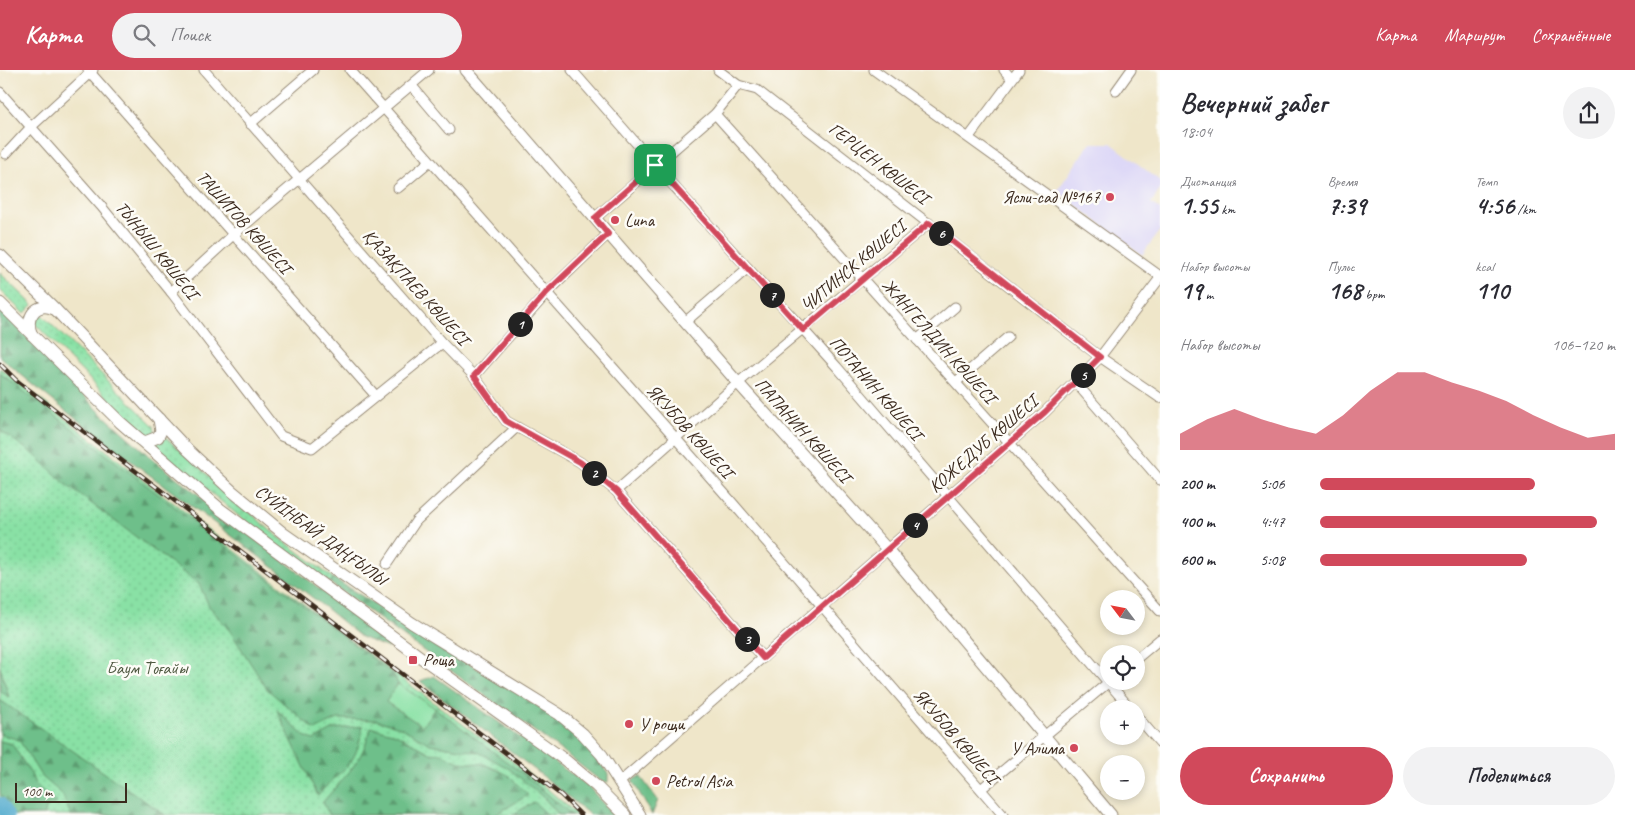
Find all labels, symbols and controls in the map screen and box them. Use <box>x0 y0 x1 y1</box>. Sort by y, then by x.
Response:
search box <box>112 13 462 58</box>
text: Карта <box>25 20 82 50</box>
icon: search <box>130 21 158 49</box>
text: Поиск <box>170 23 210 47</box>
text: Карта <box>1375 24 1416 46</box>
text: Маршрут <box>1444 24 1504 46</box>
text: Сохранённые <box>1532 24 1610 46</box>
text: Вечерний забег <box>1180 85 1327 120</box>
button: share <box>1563 87 1615 139</box>
street label: ГЕРЦЕН КӨШЕСІ <box>825 117 936 211</box>
text: 18:04 <box>1180 122 1212 142</box>
pin <box>634 144 676 186</box>
icon: arrive <box>641 151 669 179</box>
street label: ТАШИТОВ КӨШЕСІ <box>192 166 298 281</box>
text: Дистанция <box>1180 173 1236 190</box>
text: Время <box>1328 173 1357 190</box>
text: Темп <box>1475 173 1498 190</box>
place label: Ясли-сад №167 <box>1002 186 1101 208</box>
text: 1.55 <box>1180 190 1218 222</box>
text: 7:39 <box>1328 190 1366 222</box>
text: 4:56 <box>1475 190 1514 222</box>
marker: Ясли-сад №167 <box>1104 191 1116 203</box>
street label: ТЫНЫШ КӨШЕСІ <box>111 197 205 306</box>
text: km <box>1218 201 1235 218</box>
text: /km <box>1514 201 1536 218</box>
place label: Luna <box>625 209 656 231</box>
street label: ЧИТИНСК КӨШЕСІ <box>796 213 913 316</box>
marker: Luna <box>609 214 621 226</box>
pin: 6 <box>928 220 954 246</box>
street label: ҚАЗАҚПАЕВ КӨШЕСІ <box>358 225 476 352</box>
text: 6 <box>938 225 945 242</box>
text: Набор высоты <box>1180 258 1249 275</box>
text: Пульс <box>1328 258 1355 275</box>
text: kcal <box>1475 258 1494 275</box>
street label: ЖАНГЕЛДИН КӨШЕСІ <box>877 274 1003 411</box>
text: 19 <box>1180 275 1202 307</box>
text: 168 <box>1328 275 1362 307</box>
text: 110 <box>1475 275 1509 307</box>
pin: 7 <box>760 282 784 308</box>
text: m <box>1202 286 1213 303</box>
text: bpm <box>1362 286 1385 303</box>
text: 7 <box>769 287 776 304</box>
pin: 1 <box>508 312 532 336</box>
text: 1 <box>517 316 524 333</box>
street label: ПОТАНИН КӨШЕСІ <box>825 332 930 447</box>
text: Набор высоты <box>1180 335 1259 355</box>
text: 106–120 m <box>1552 335 1615 355</box>
pin: 5 <box>1070 362 1096 388</box>
text: 5 <box>1080 367 1087 384</box>
street label: ПАПАНИН КӨШЕСІ <box>750 373 858 490</box>
street label: ЯКУБОВ КӨШЕСІ <box>642 379 740 485</box>
street label: КОЖЕДУБ КӨШЕСІ <box>924 388 1045 497</box>
pin: 2 <box>582 460 606 486</box>
text: 2 <box>591 465 598 482</box>
text: 200 m <box>1180 474 1215 494</box>
text: 5:06 <box>1260 474 1285 494</box>
street label: СҮЙІНБАЙ ДАҢҒЫЛЫ <box>251 480 393 592</box>
pin: 4 <box>902 512 928 538</box>
text: 400 m <box>1180 512 1215 532</box>
text: 4:47 <box>1260 512 1285 532</box>
text: 4 <box>912 517 919 534</box>
text: 600 m <box>1180 550 1215 570</box>
text: 5:08 <box>1260 550 1285 570</box>
north arrow <box>1100 590 1145 635</box>
map controls <box>1100 590 1145 800</box>
pin: 3 <box>734 626 760 652</box>
text: 3 <box>744 631 751 648</box>
button: locate <box>1100 645 1145 690</box>
place label: Роща <box>423 649 455 671</box>
marker: Роща <box>407 654 419 666</box>
park label: Баум Тоғайы <box>107 657 189 679</box>
street label: ЯКУБОВ КӨШЕСІ <box>909 684 1006 791</box>
button: + <box>1100 700 1145 745</box>
place label: У рощи <box>639 713 685 735</box>
marker: У рощи <box>623 718 635 730</box>
place label: У Алима <box>1011 737 1066 759</box>
marker: У Алима <box>1068 742 1080 754</box>
button: Сохранить <box>1180 747 1393 805</box>
button: Поделиться <box>1403 747 1615 805</box>
button: − <box>1100 755 1145 800</box>
place label: Petrol Asia <box>666 770 733 792</box>
marker: Petrol Asia <box>650 775 662 787</box>
scale bar <box>15 780 128 803</box>
text: 100 m <box>22 783 52 800</box>

